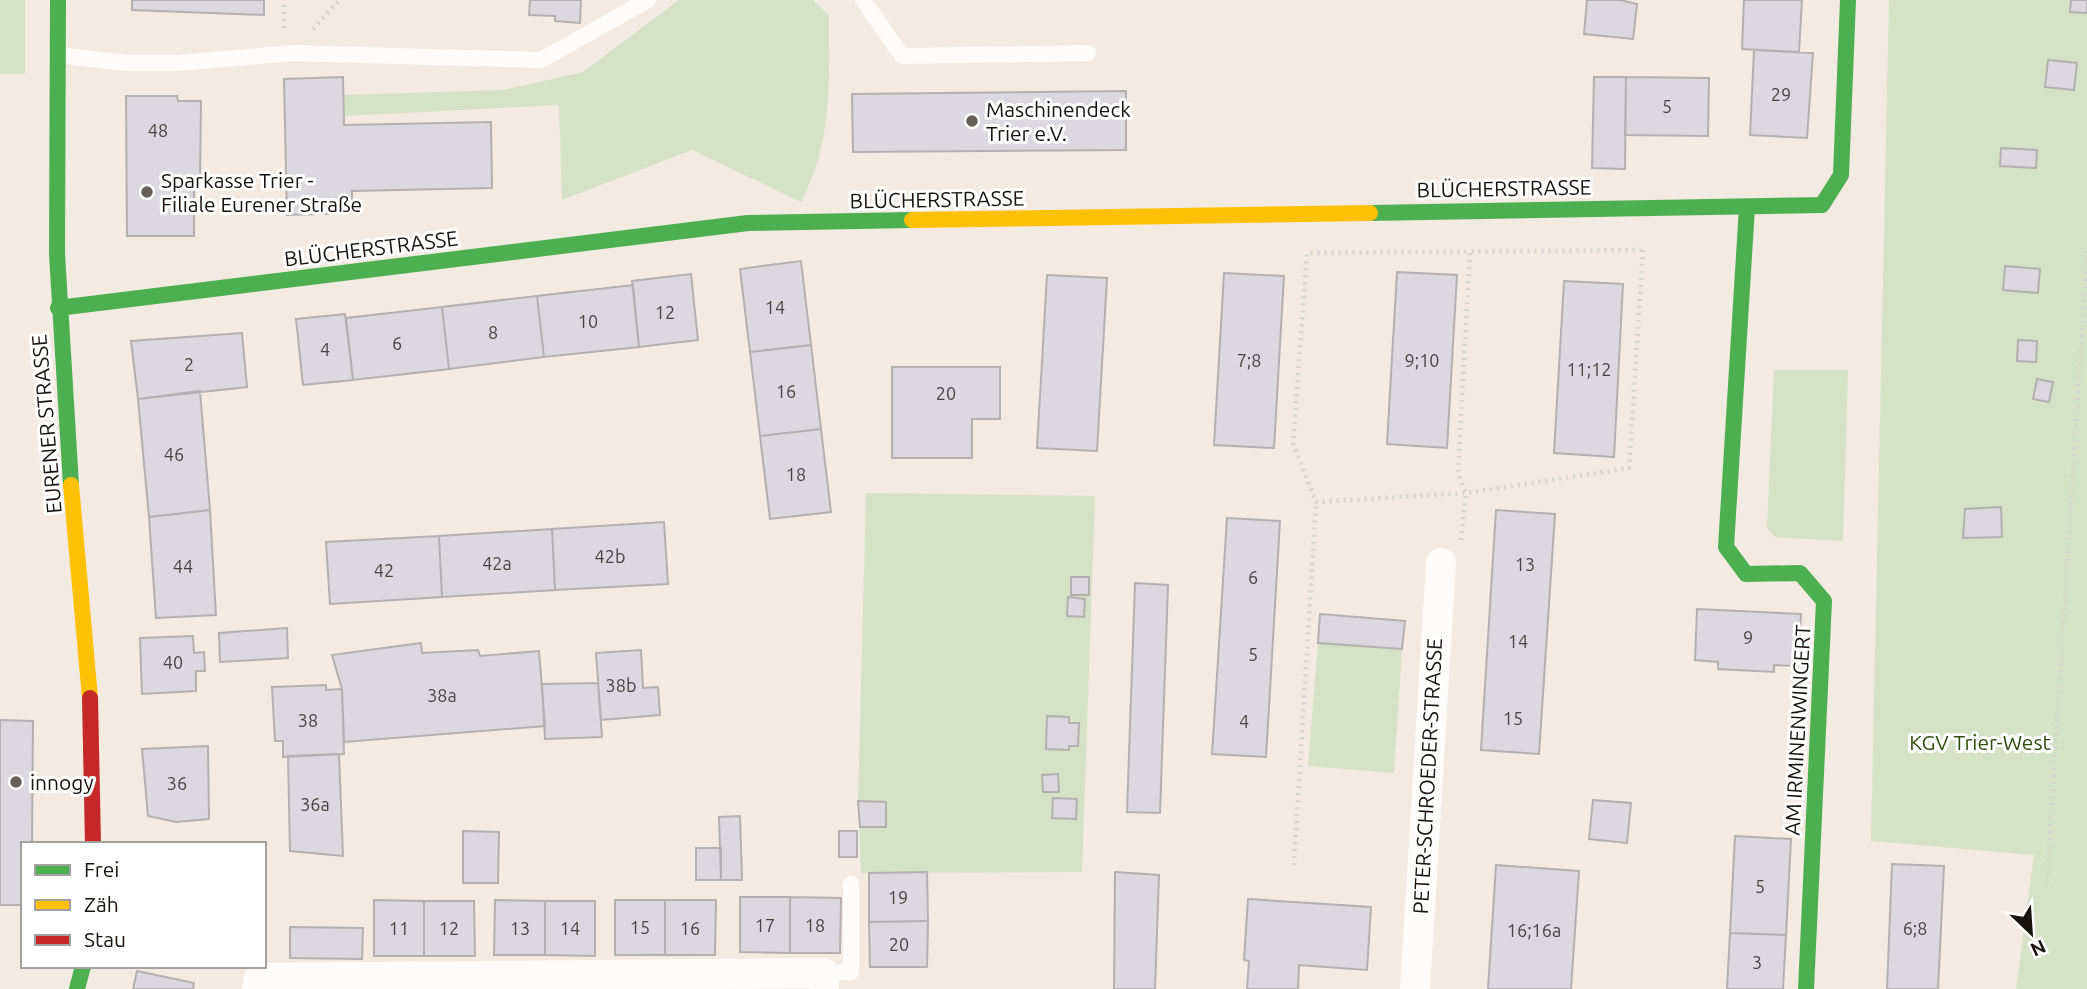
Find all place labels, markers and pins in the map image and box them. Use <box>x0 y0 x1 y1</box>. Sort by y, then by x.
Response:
place label: Maschinendeck Trier e.V. <box>986 97 1131 145</box>
marker: Maschinendeck Trier e.V. <box>964 113 980 129</box>
place label: Sparkasse Trier - Filiale Eurener Straße <box>161 168 362 216</box>
marker: Sparkasse Trier - Filiale Eurener Straße <box>139 184 155 200</box>
place label: innogy <box>30 770 94 794</box>
marker: innogy <box>8 774 24 790</box>

